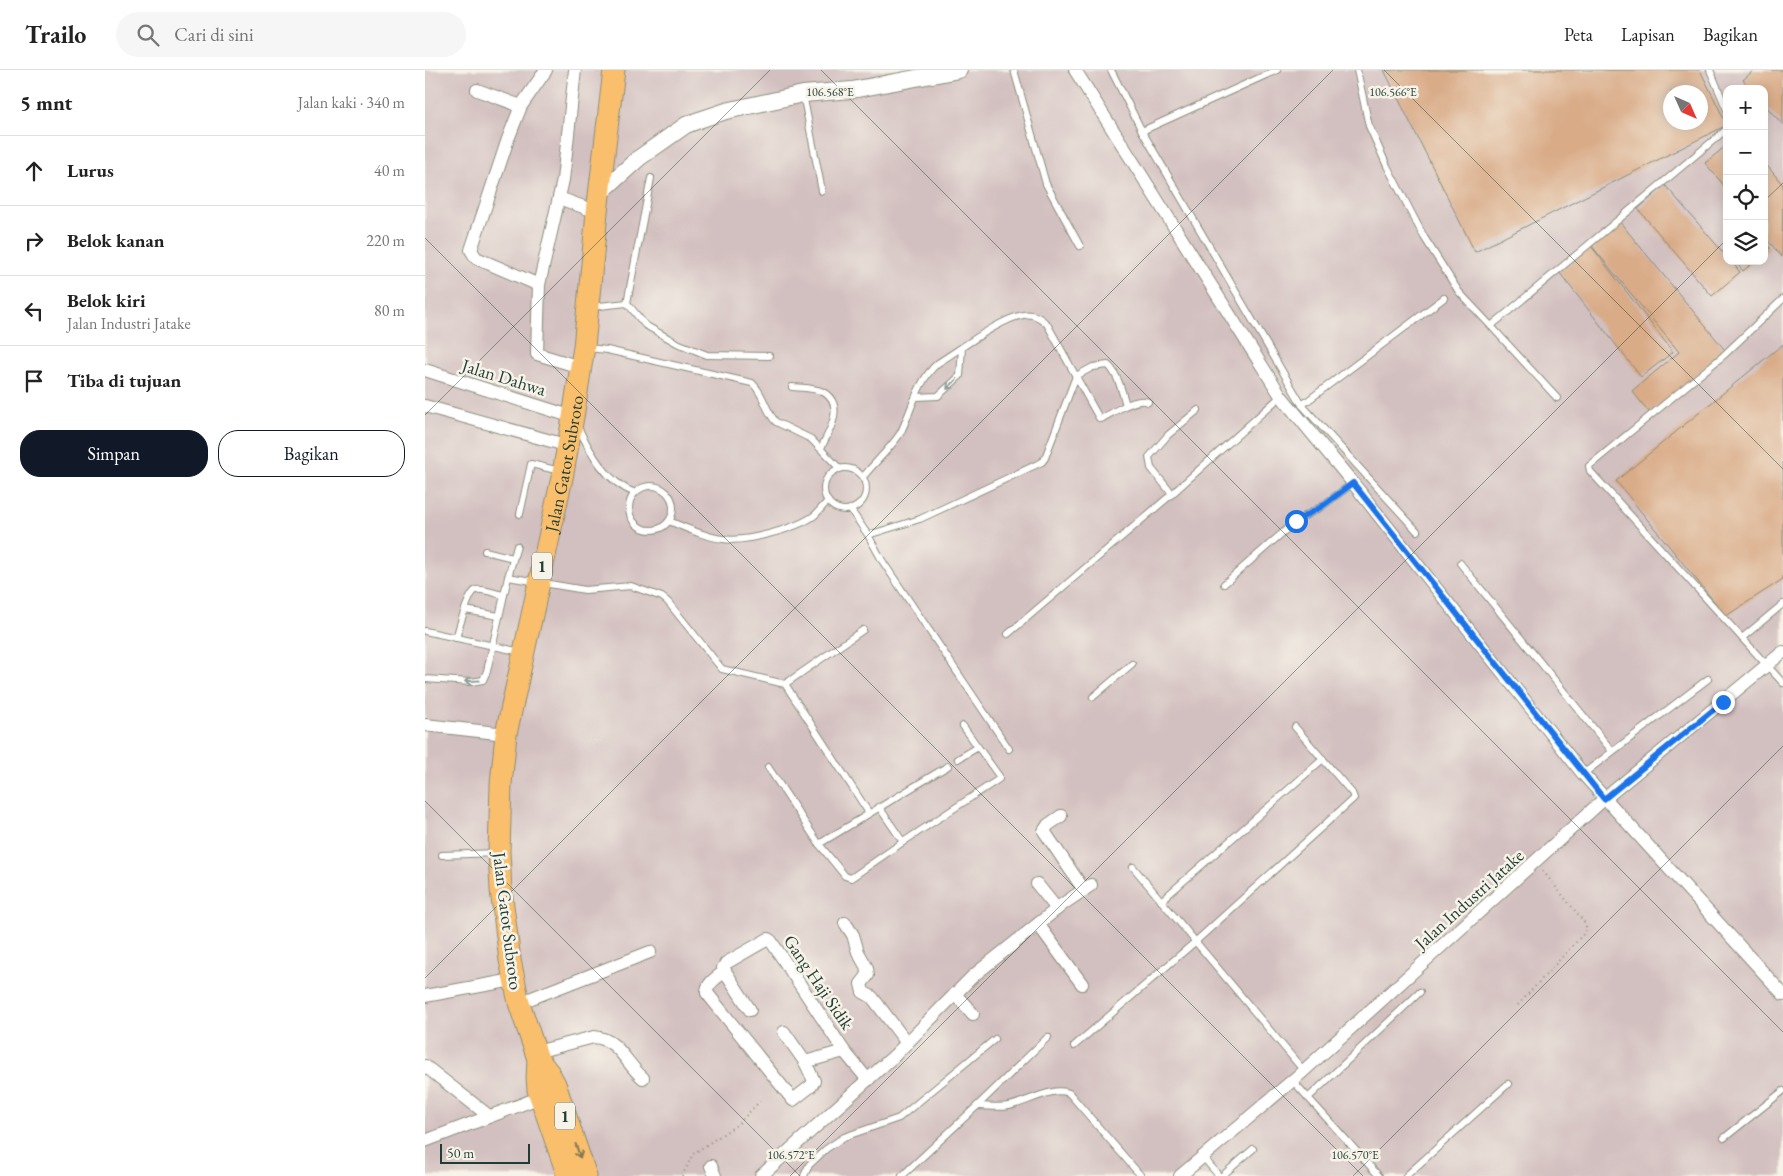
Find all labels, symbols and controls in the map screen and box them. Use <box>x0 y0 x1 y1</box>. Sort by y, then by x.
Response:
search box <box>116 12 466 57</box>
text: Trailo <box>25 19 86 50</box>
icon: search <box>134 21 162 49</box>
text: Cari di sini <box>174 22 254 47</box>
text: Peta <box>1564 23 1593 46</box>
text: Lapisan <box>1621 23 1675 46</box>
text: Bagikan <box>1703 23 1758 46</box>
text: 106.568°E <box>806 84 854 100</box>
text: 106.566°E <box>1369 84 1417 100</box>
north arrow <box>1663 85 1708 130</box>
map controls <box>1723 85 1768 265</box>
button: + <box>1723 85 1768 130</box>
text: 5 mnt <box>20 89 72 116</box>
text: Jalan kaki · 340 m <box>298 92 405 113</box>
button: − <box>1723 130 1768 175</box>
icon: ahead <box>20 157 48 185</box>
text: Lurus <box>67 158 114 183</box>
text: 40 m <box>374 160 405 181</box>
button: locate <box>1723 175 1768 220</box>
button: layers <box>1723 220 1768 265</box>
icon: right <box>20 227 48 255</box>
text: Belok kanan <box>67 228 165 253</box>
text: 220 m <box>366 230 405 251</box>
text: Belok kiri <box>67 288 146 313</box>
icon: left <box>20 297 48 325</box>
text: 80 m <box>374 300 405 321</box>
text: Jalan Industri Jatake <box>67 313 191 334</box>
street label: Jalan Dahwa <box>457 353 550 401</box>
icon: arrive <box>20 367 48 395</box>
text: Tiba di tujuan <box>67 368 181 393</box>
one-way arrow <box>946 378 958 390</box>
street label: Jalan Gatot Subroto <box>539 393 588 536</box>
button: Simpan <box>20 430 208 477</box>
button: Bagikan <box>218 430 405 477</box>
route start <box>1285 510 1308 533</box>
road number: 1 <box>532 552 552 580</box>
one-way arrow <box>464 677 480 686</box>
route end <box>1712 691 1735 714</box>
street label: Jalan Industri Jatake <box>1408 844 1528 955</box>
street label: Jalan Gatot Subroto <box>488 849 528 991</box>
street label: Gang Haji Sidik <box>779 930 859 1034</box>
road number: 1 <box>555 1102 575 1130</box>
scale bar <box>440 1141 530 1164</box>
one-way arrow <box>573 1143 583 1159</box>
text: 50 m <box>447 1144 474 1162</box>
text: 106.572°E <box>767 1147 815 1163</box>
text: 106.570°E <box>1331 1147 1379 1163</box>

